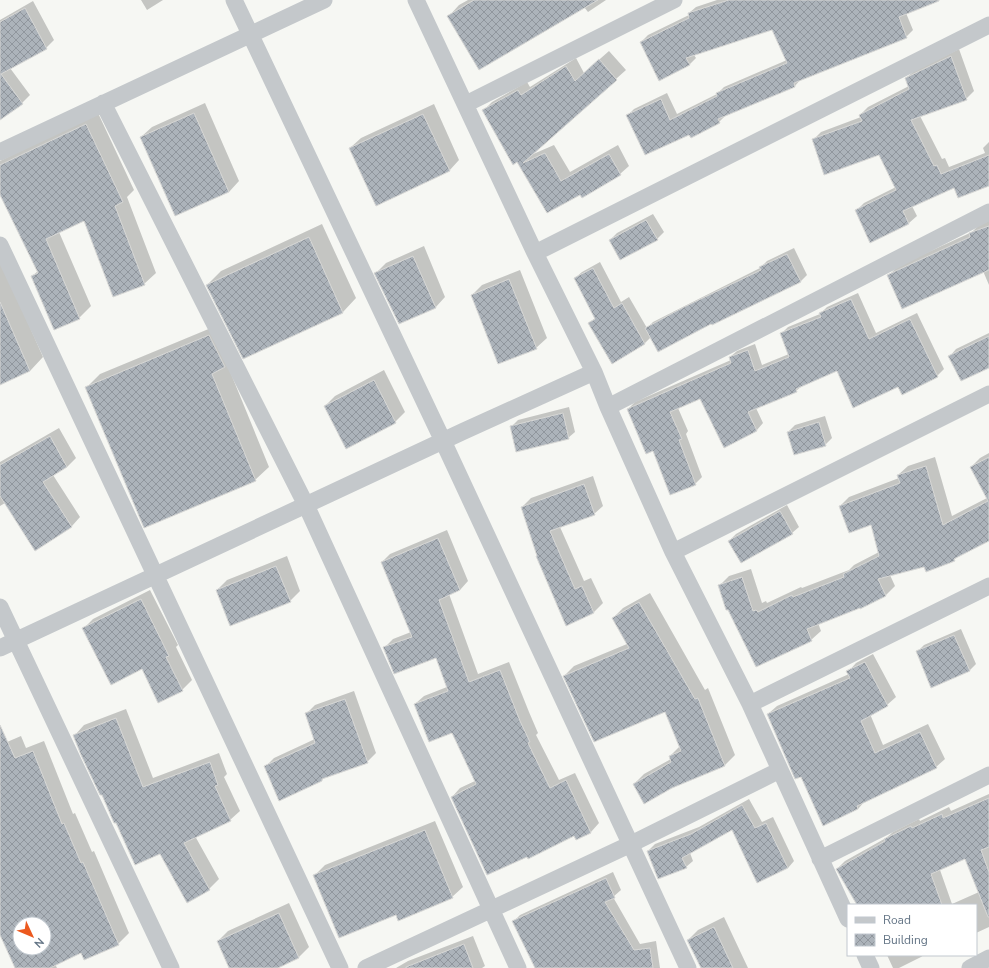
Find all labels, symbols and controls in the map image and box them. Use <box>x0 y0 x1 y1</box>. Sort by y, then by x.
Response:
legend <box>847 904 977 956</box>
text: Road <box>883 912 911 928</box>
north arrow <box>12 916 52 956</box>
text: Building <box>883 932 928 948</box>
text: N <box>31 934 47 951</box>

